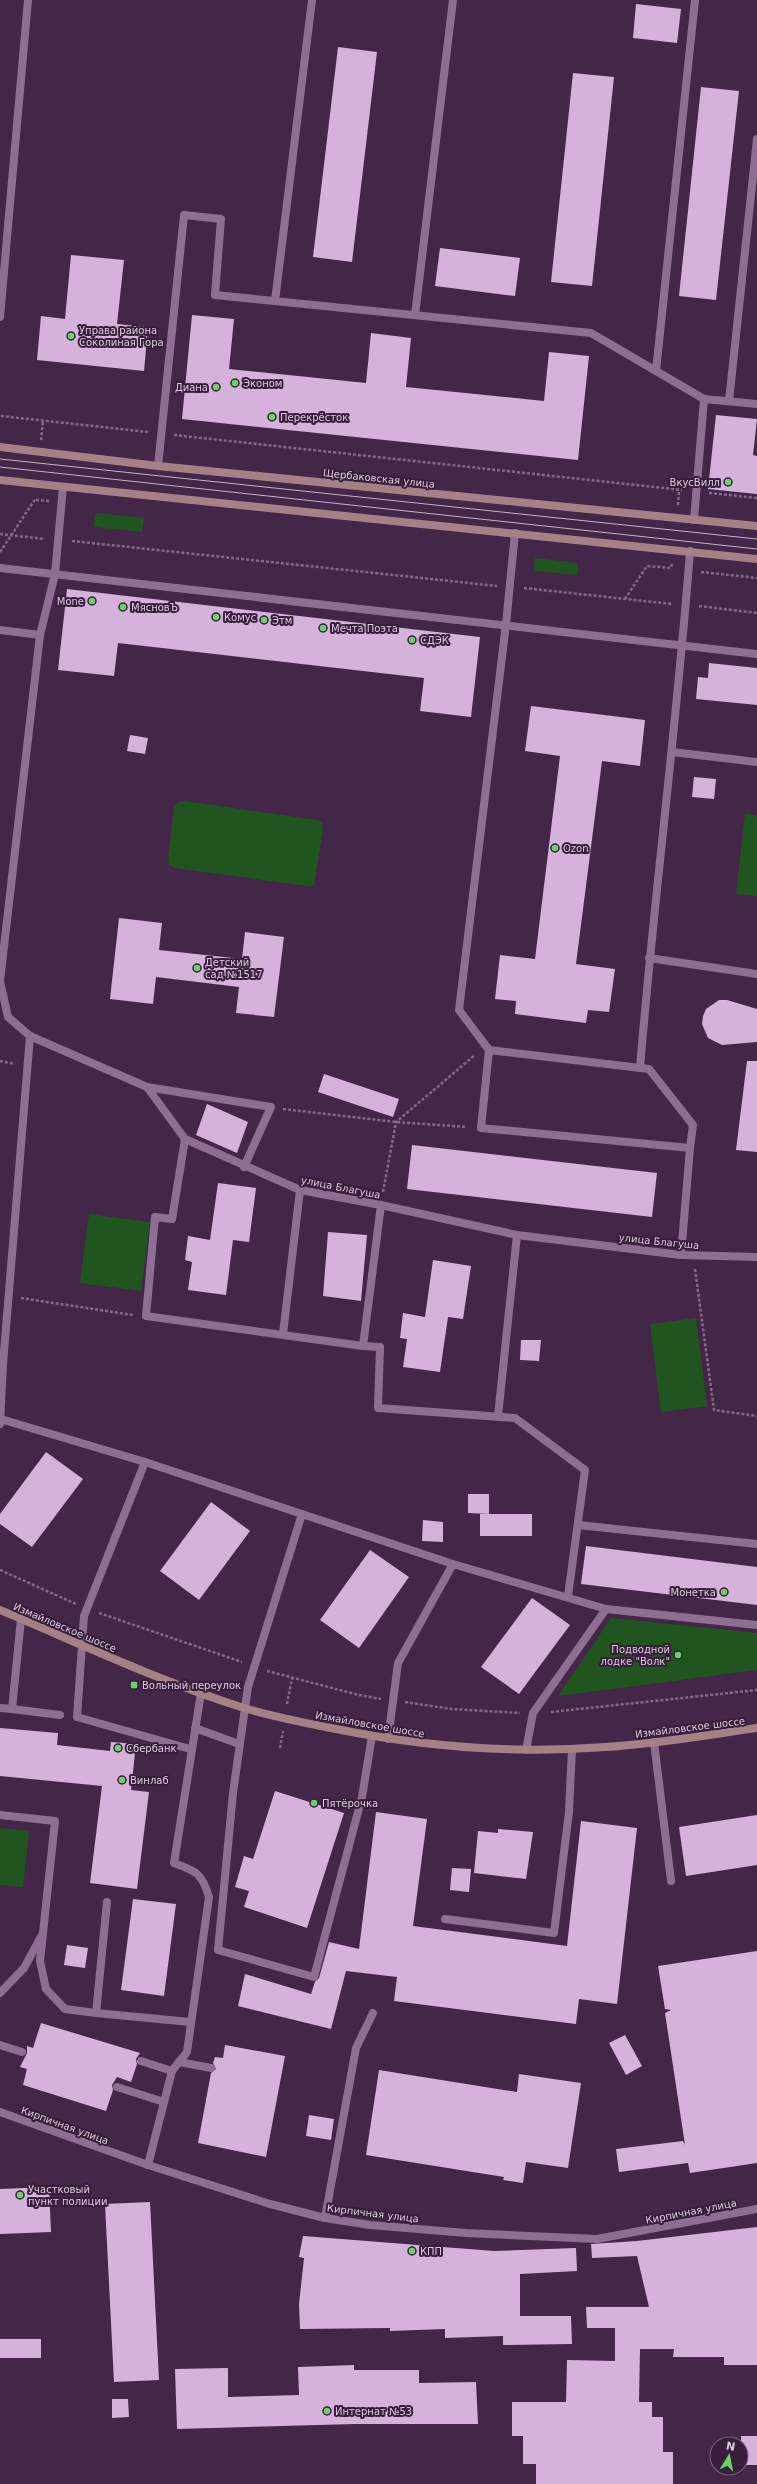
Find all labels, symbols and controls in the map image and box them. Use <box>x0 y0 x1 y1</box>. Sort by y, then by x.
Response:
place label: Управа района Соколиная Гора <box>79 325 164 348</box>
marker: Управа района Соколиная Гора <box>66 331 76 341</box>
marker: Эконом <box>230 378 240 388</box>
place label: Эконом <box>243 378 282 389</box>
place label: Диана <box>175 382 208 393</box>
marker: Диана <box>211 382 221 392</box>
marker: Перекрёсток <box>267 412 277 422</box>
place label: Перекрёсток <box>280 412 348 423</box>
street label: Щербаковская улица <box>322 467 435 490</box>
place label: ВкусВилл <box>670 477 720 488</box>
marker: ВкусВилл <box>723 477 733 487</box>
place label: Mone <box>57 596 84 607</box>
marker: Mone <box>87 596 97 606</box>
marker: МясновЪ <box>118 602 128 612</box>
place label: МясновЪ <box>131 602 178 613</box>
marker: Комус <box>211 612 221 622</box>
place label: Комус <box>224 612 256 623</box>
marker: Этм <box>259 615 269 625</box>
place label: Этм <box>272 615 292 626</box>
marker: Мечта Поэта <box>318 623 328 633</box>
place label: Мечта Поэта <box>331 623 398 634</box>
marker: СДЭК <box>407 635 417 645</box>
place label: СДЭК <box>420 635 449 646</box>
marker: Ozon <box>550 843 560 853</box>
place label: Ozon <box>563 843 589 854</box>
place label: Детский сад №1517 <box>205 957 263 980</box>
marker: Детский сад №1517 <box>192 963 202 973</box>
street label: улица Благуша <box>300 1174 382 1201</box>
street label: улица Благуша <box>618 1232 700 1251</box>
place label: Монетка <box>671 1587 716 1598</box>
marker: Монетка <box>719 1587 729 1597</box>
street label: Измайловское шоссе <box>12 1601 118 1654</box>
place label: Подводной лодке "Волк" <box>601 1644 670 1667</box>
marker: Подводной лодке "Волк" <box>673 1650 683 1660</box>
marker: Вольный переулок <box>129 1680 139 1690</box>
place label: Вольный переулок <box>142 1680 241 1691</box>
street label: Измайловское шоссе <box>314 1709 425 1740</box>
street label: Измайловское шоссе <box>634 1715 746 1740</box>
marker: Сбербанк <box>113 1743 123 1753</box>
place label: Сбербанк <box>126 1743 177 1754</box>
marker: Винлаб <box>117 1775 127 1785</box>
place label: Винлаб <box>130 1775 169 1786</box>
marker: Пятёрочка <box>309 1798 319 1808</box>
place label: Пятёрочка <box>322 1798 378 1809</box>
street label: Кирпичная улица <box>19 2104 110 2146</box>
place label: Участковый пункт полиции <box>28 2184 107 2207</box>
marker: Участковый пункт полиции <box>15 2190 25 2200</box>
street label: Кирпичная улица <box>645 2197 738 2226</box>
street label: Кирпичная улица <box>326 2202 420 2225</box>
marker: КПП <box>407 2246 417 2256</box>
place label: КПП <box>420 2246 442 2257</box>
marker: Интернат №53 <box>322 2406 332 2416</box>
place label: Интернат №53 <box>335 2406 412 2417</box>
north arrow <box>709 2436 749 2476</box>
text: N <box>725 2439 736 2454</box>

